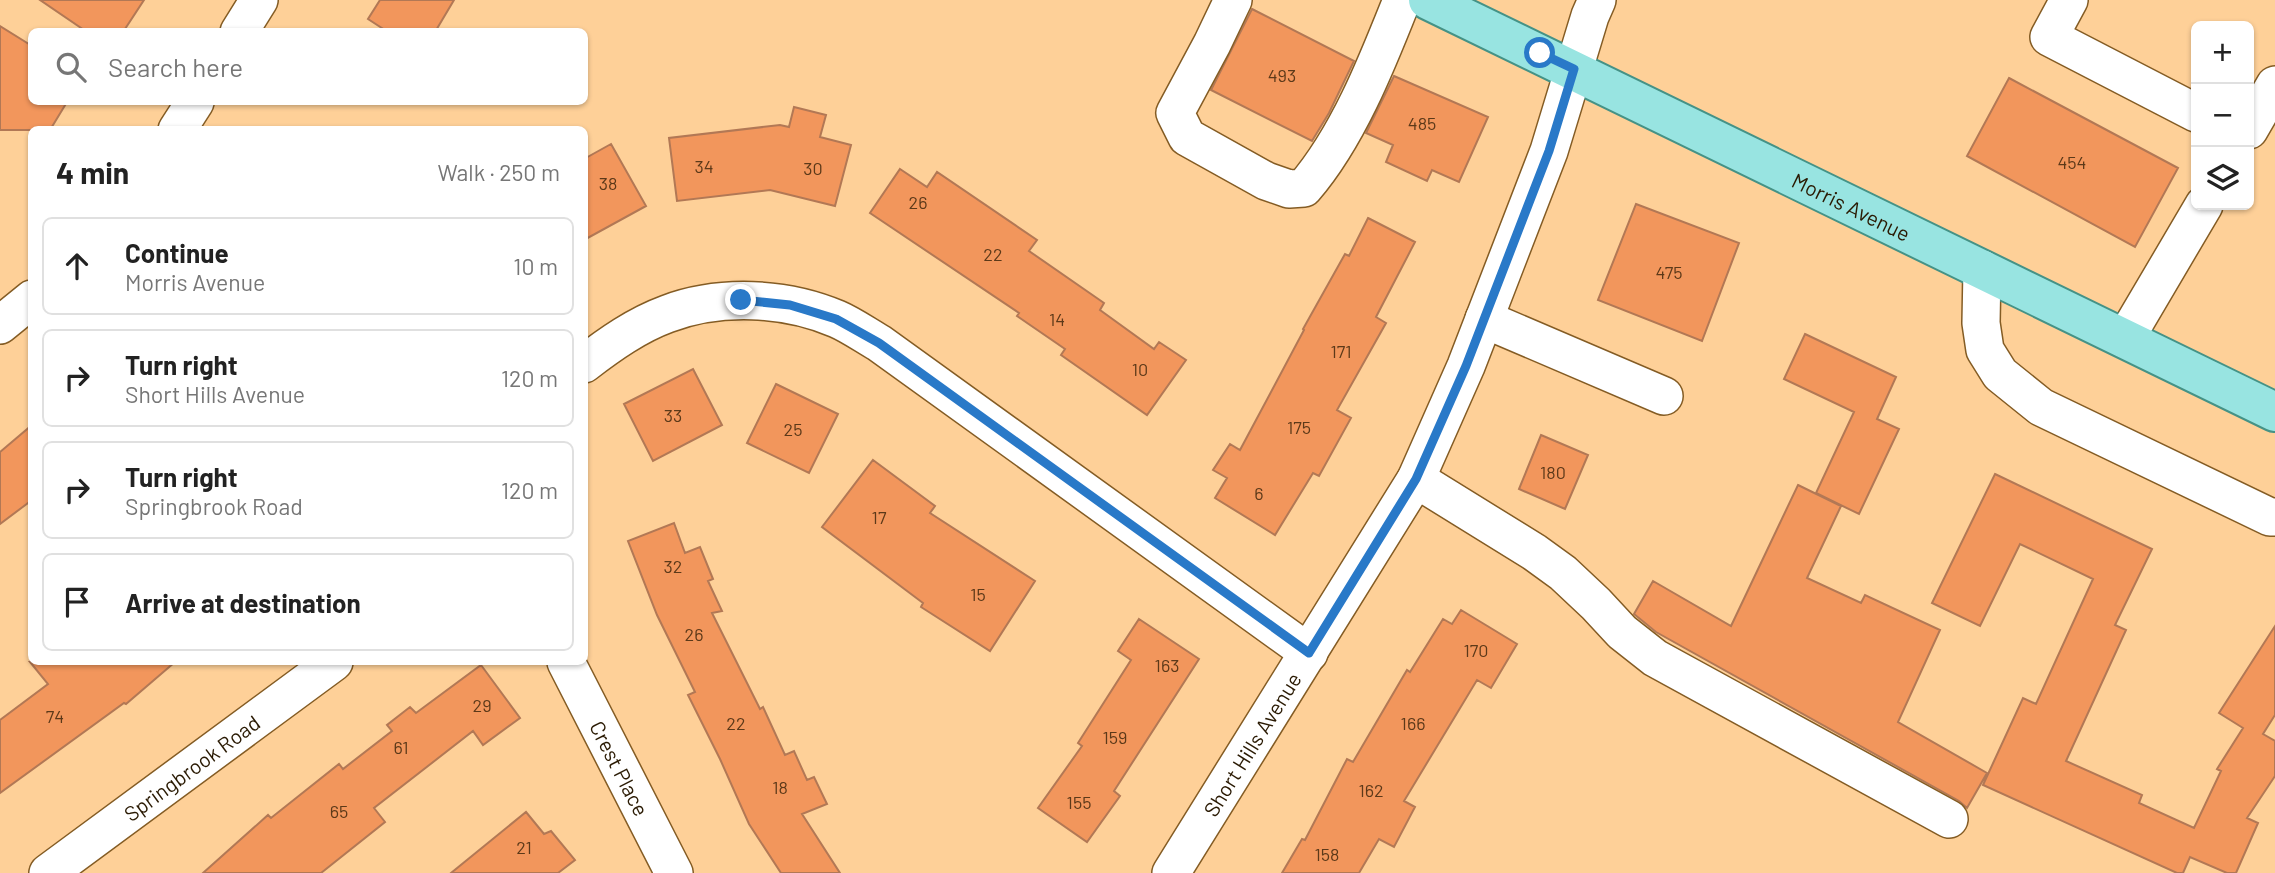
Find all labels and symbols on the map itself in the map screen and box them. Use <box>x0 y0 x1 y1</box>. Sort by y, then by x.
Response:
route start <box>1524 37 1555 68</box>
house number: 493 <box>1268 64 1296 86</box>
house number: 485 <box>1408 112 1436 134</box>
house number: 454 <box>2057 151 2087 173</box>
house number: 34 <box>694 155 714 177</box>
house number: 30 <box>803 157 823 179</box>
street label: Morris Avenue <box>1788 167 1915 245</box>
house number: 38 <box>599 172 617 194</box>
house number: 26 <box>909 191 927 213</box>
house number: 22 <box>983 243 1003 265</box>
house number: 475 <box>1655 261 1683 283</box>
route end <box>725 284 756 315</box>
house number: 14 <box>1049 308 1065 330</box>
house number: 171 <box>1330 340 1352 362</box>
house number: 10 <box>1132 358 1148 380</box>
house number: 33 <box>664 404 682 426</box>
house number: 175 <box>1287 416 1311 438</box>
house number: 25 <box>784 418 802 440</box>
house number: 180 <box>1540 461 1566 483</box>
house number: 6 <box>1254 482 1264 504</box>
house number: 17 <box>872 506 887 528</box>
house number: 32 <box>664 555 682 577</box>
house number: 15 <box>970 583 986 605</box>
house number: 26 <box>685 623 703 645</box>
house number: 170 <box>1464 639 1488 661</box>
house number: 163 <box>1155 654 1179 676</box>
street label: Short Hills Avenue <box>1197 667 1305 820</box>
house number: 29 <box>472 694 492 716</box>
house number: 74 <box>46 705 64 727</box>
street label: Springbrook Road <box>118 709 264 826</box>
house number: 22 <box>726 712 746 734</box>
house number: 166 <box>1401 712 1425 734</box>
street label: Crest Place <box>586 716 655 820</box>
house number: 159 <box>1103 726 1127 748</box>
house number: 61 <box>393 736 409 758</box>
house number: 18 <box>772 776 788 798</box>
house number: 162 <box>1358 779 1384 801</box>
house number: 155 <box>1067 791 1091 813</box>
house number: 65 <box>330 800 348 822</box>
house number: 21 <box>516 836 532 858</box>
house number: 158 <box>1315 843 1339 865</box>

